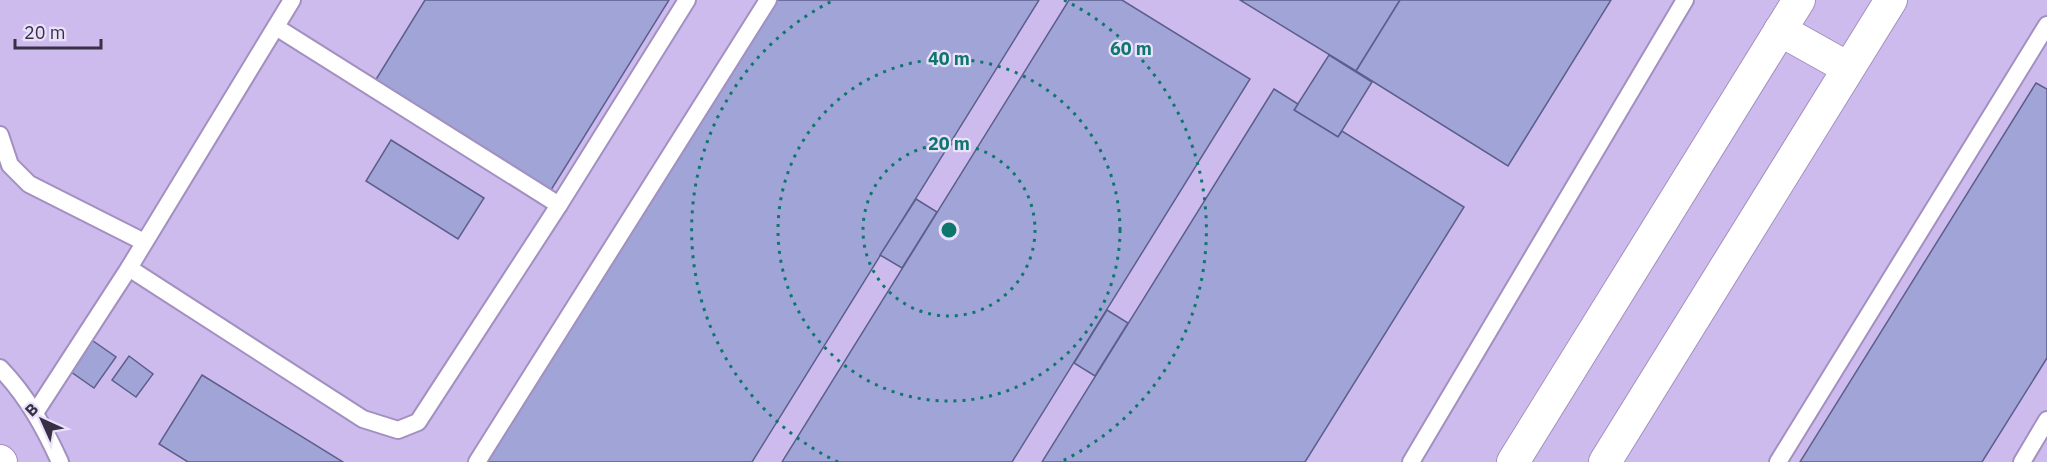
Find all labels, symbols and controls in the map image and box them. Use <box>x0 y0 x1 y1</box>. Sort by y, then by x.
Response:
scale bar <box>15 12 100 50</box>
text: 20 m <box>24 21 66 44</box>
text: 60 m <box>1110 37 1152 60</box>
text: 40 m <box>928 47 970 70</box>
text: 20 m <box>928 132 970 155</box>
centre of rings <box>939 220 959 240</box>
north arrow <box>12 390 72 450</box>
text: B <box>21 398 42 420</box>

